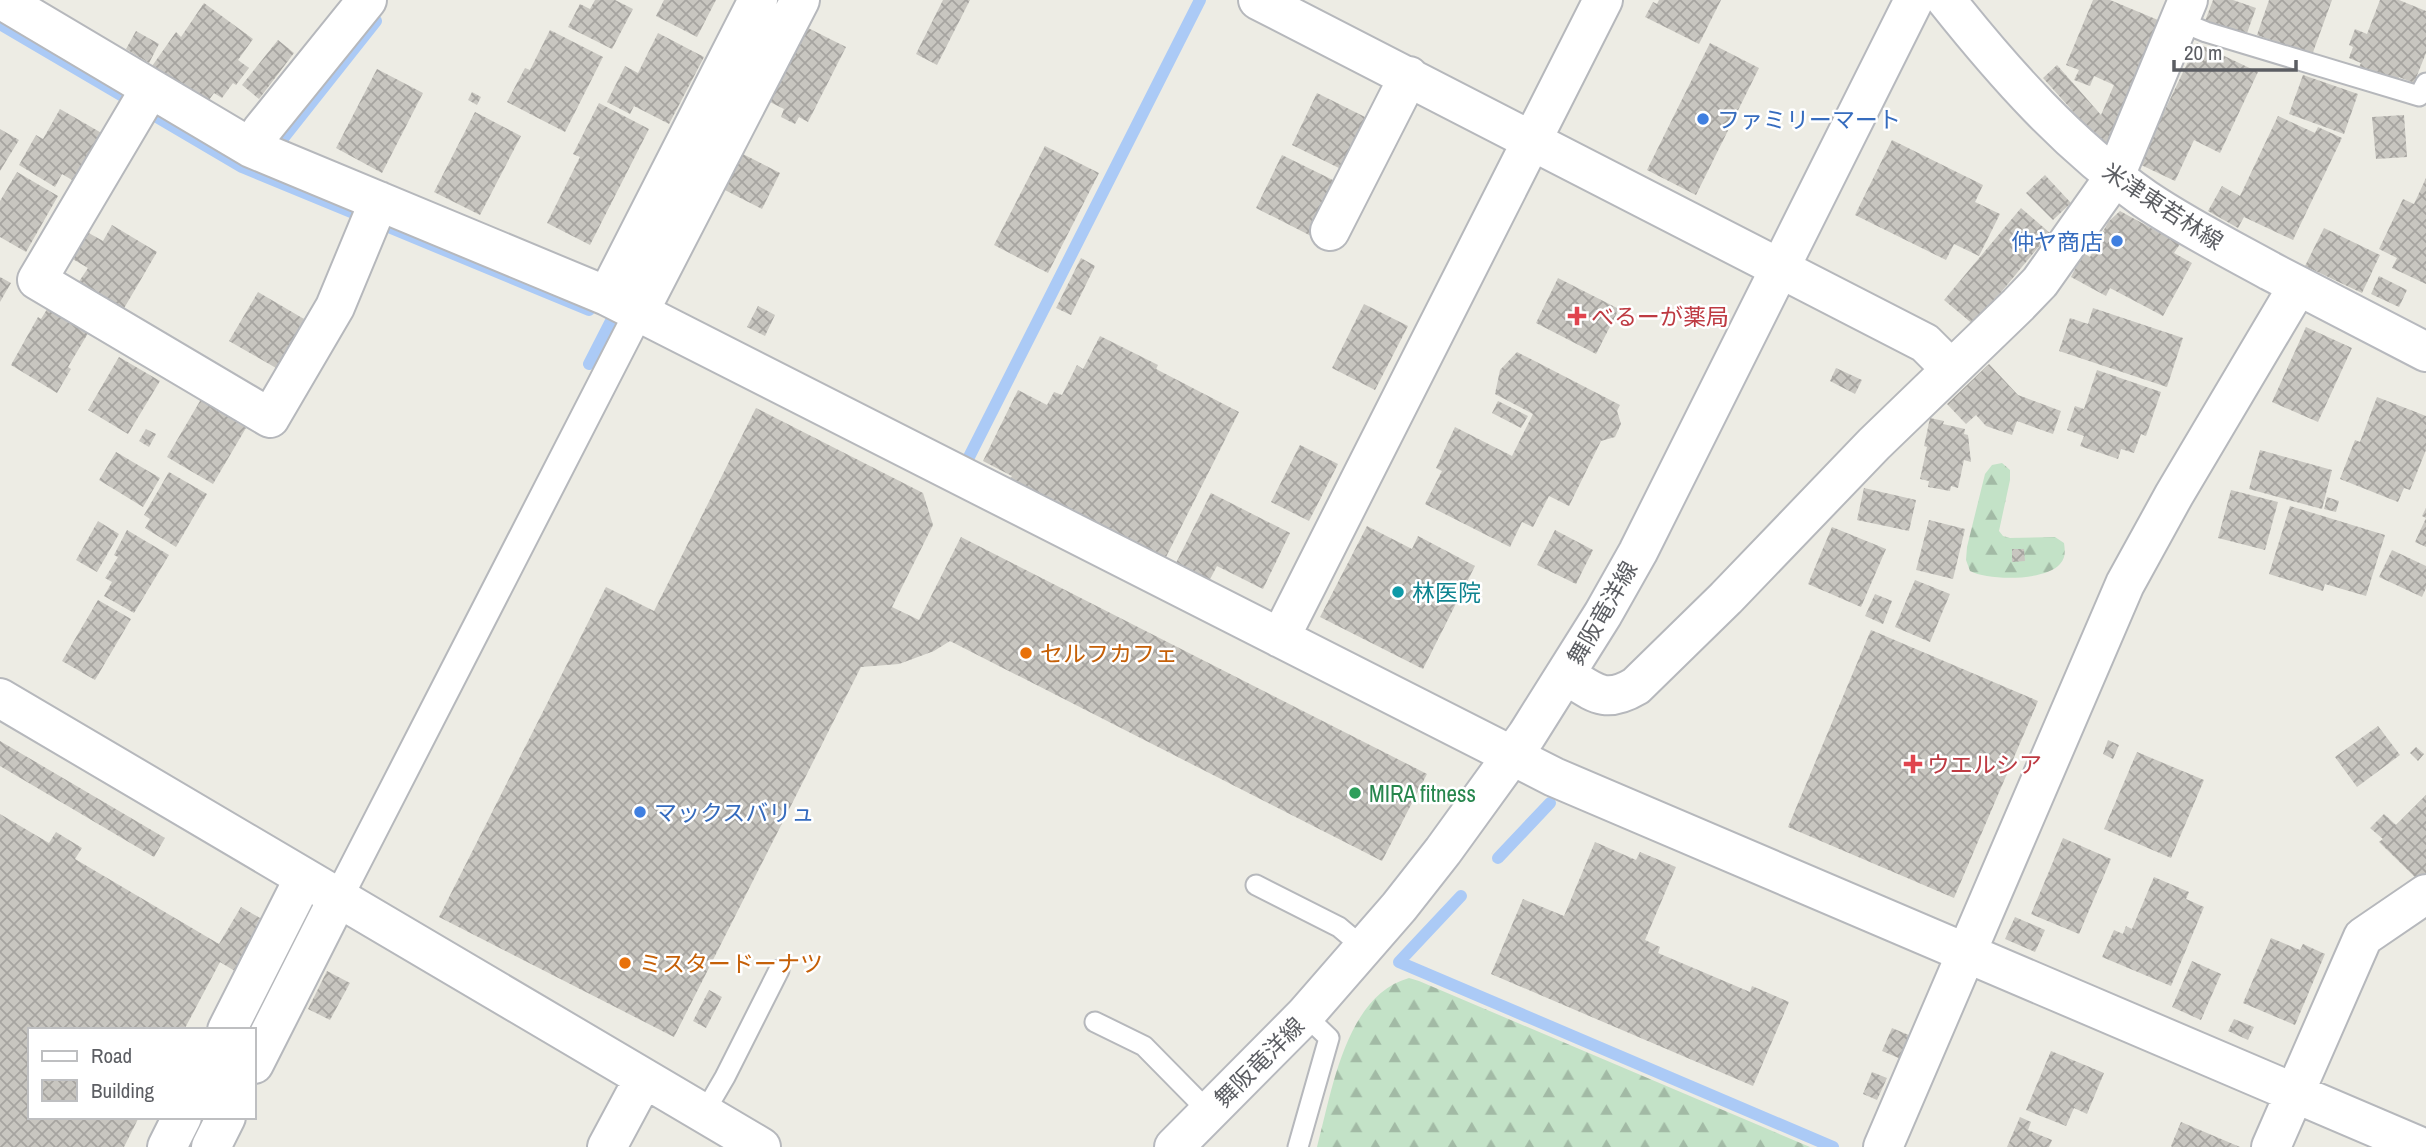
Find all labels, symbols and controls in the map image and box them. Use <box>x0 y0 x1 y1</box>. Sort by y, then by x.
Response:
scale bar <box>2174 28 2296 72</box>
text: 20 m <box>2184 38 2222 67</box>
place label: ファミリーマート <box>1717 104 1901 135</box>
marker: ファミリーマート <box>1695 111 1711 127</box>
street label: 米津東若林線 <box>2097 155 2229 257</box>
place label: 仲ヤ商店 <box>2011 226 2103 257</box>
marker: 仲ヤ商店 <box>2109 233 2125 249</box>
place label: べるーが薬局 <box>1591 301 1729 332</box>
marker: べるーが薬局 <box>1569 308 1585 324</box>
street label: 舞阪竜洋線 <box>1560 555 1644 671</box>
place label: 林医院 <box>1412 577 1481 608</box>
marker: 林医院 <box>1390 584 1406 600</box>
place label: セルフカフェ <box>1040 638 1178 669</box>
marker: セルフカフェ <box>1018 645 1034 661</box>
place label: ウエルシア <box>1927 749 2042 780</box>
marker: ウエルシア <box>1905 756 1921 772</box>
place label: MIRA fitness <box>1369 778 1476 809</box>
marker: MIRA fitness <box>1347 785 1363 801</box>
place label: マックスバリュ <box>654 797 814 828</box>
marker: マックスバリュ <box>632 804 648 820</box>
place label: ミスタードーナツ <box>639 948 823 979</box>
marker: ミスタードーナツ <box>617 955 633 971</box>
street label: 舞阪竜洋線 <box>1207 1010 1311 1114</box>
legend <box>28 1028 256 1119</box>
text: Road <box>91 1041 132 1070</box>
text: Building <box>91 1076 155 1105</box>

